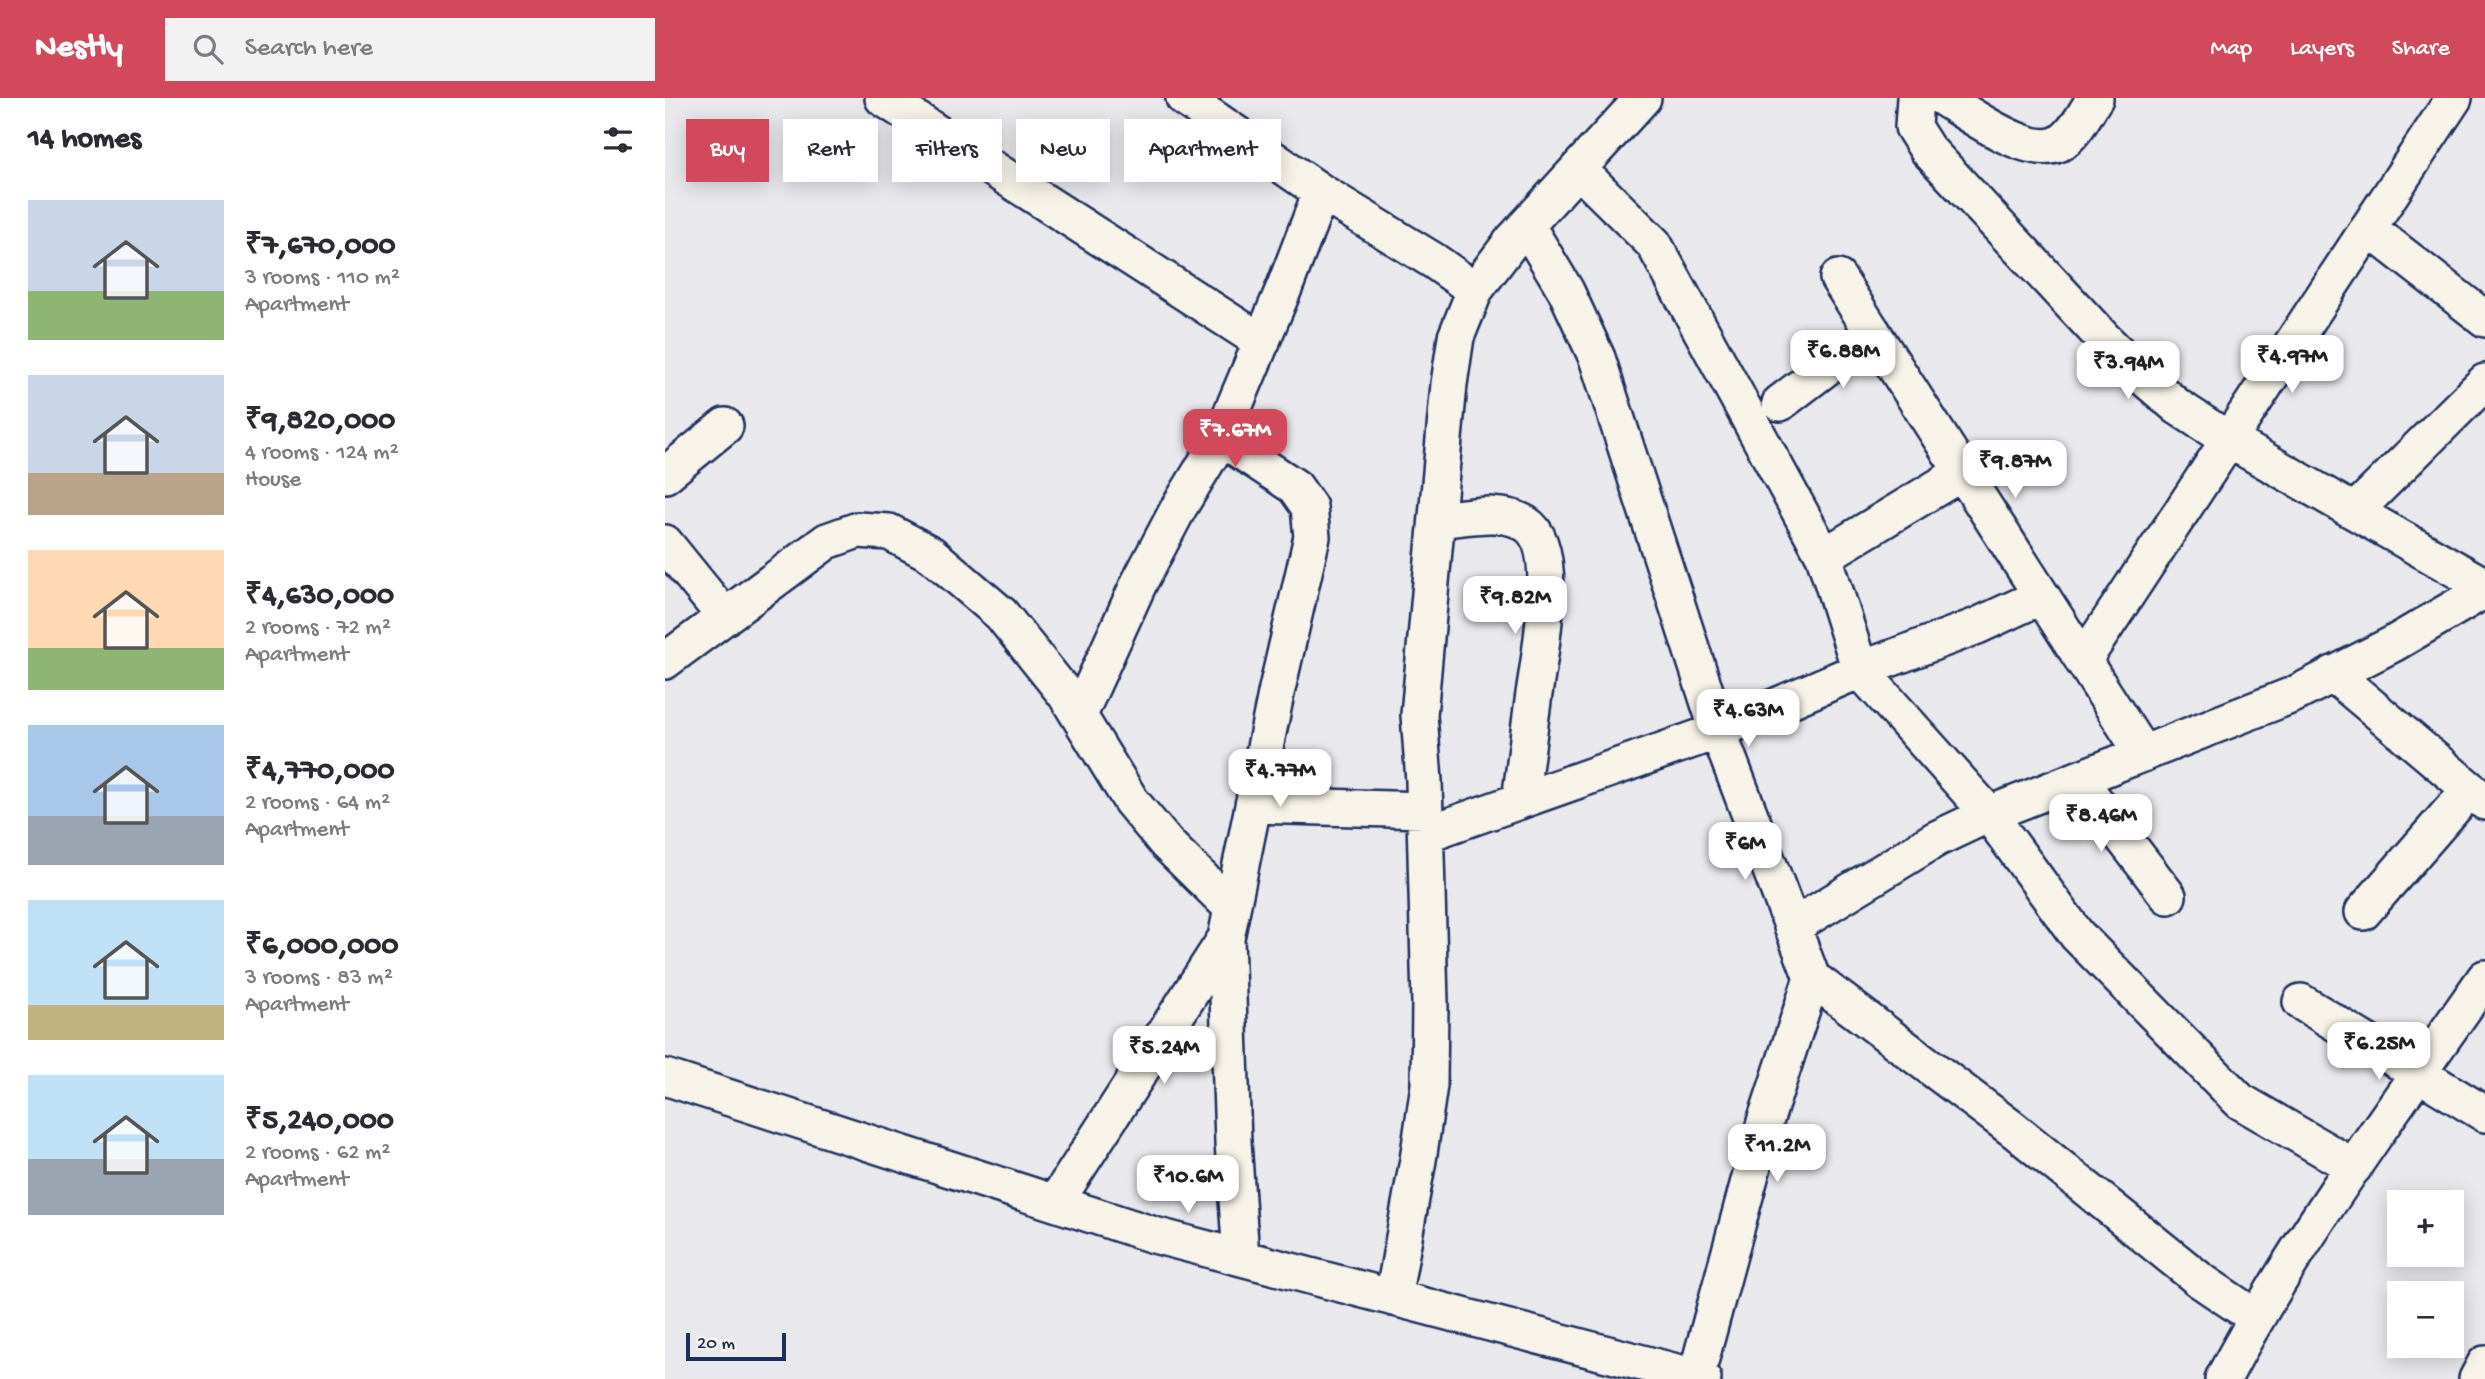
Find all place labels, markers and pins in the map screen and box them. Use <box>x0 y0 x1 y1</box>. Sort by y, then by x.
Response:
pin: ₹6.88M <box>1786 330 1900 390</box>
pin: ₹4.97M <box>2235 336 2349 395</box>
pin: ₹3.94M <box>2071 342 2185 401</box>
pin: ₹7.67M <box>1178 410 1292 469</box>
pin: ₹9.87M <box>1958 440 2072 500</box>
pin: ₹9.82M <box>1458 576 1572 636</box>
pin: ₹4.63M <box>1691 690 1805 749</box>
pin: ₹4.77M <box>1223 750 1337 809</box>
pin: ₹8.46M <box>2044 794 2158 854</box>
pin: ₹6M <box>1711 822 1779 882</box>
pin: ₹6.25M <box>2322 1023 2436 1082</box>
pin: ₹5.24M <box>1107 1026 1221 1086</box>
pin: ₹11.2M <box>1720 1124 1834 1184</box>
pin: ₹10.6M <box>1131 1156 1245 1215</box>

